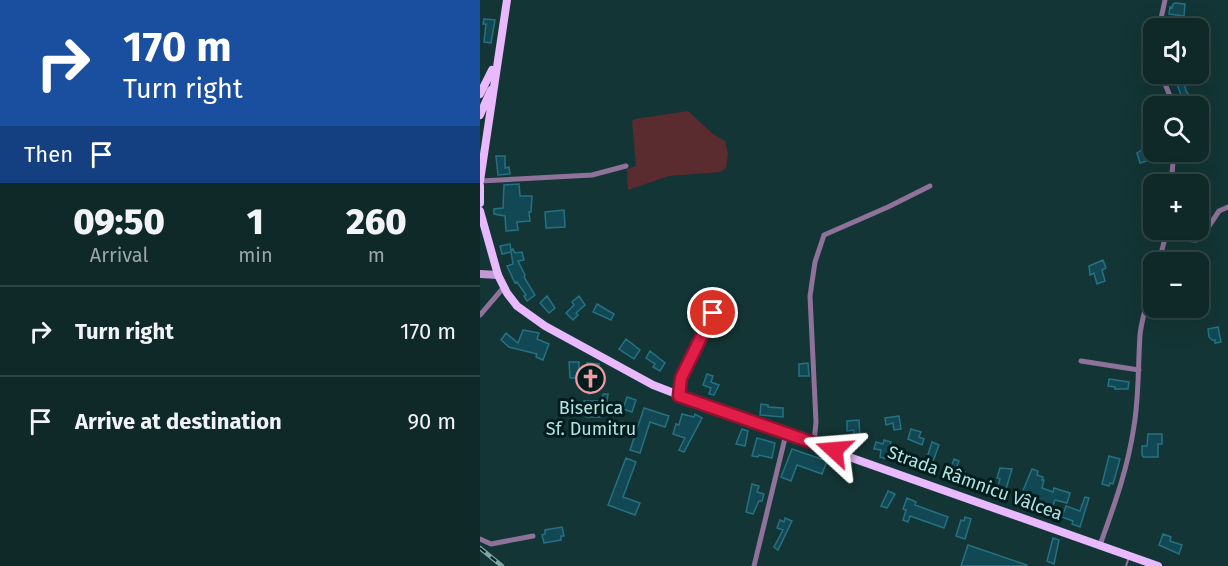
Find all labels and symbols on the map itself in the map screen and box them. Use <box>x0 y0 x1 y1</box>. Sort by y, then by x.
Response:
pin <box>687 287 738 338</box>
church icon: Biserica Sf. Dumitru <box>575 363 607 395</box>
place label: Biserica Sf. Dumitru <box>546 397 636 440</box>
position arrow <box>802 418 866 482</box>
street label: Strada Râmnicu Vâlcea <box>884 441 1066 525</box>

